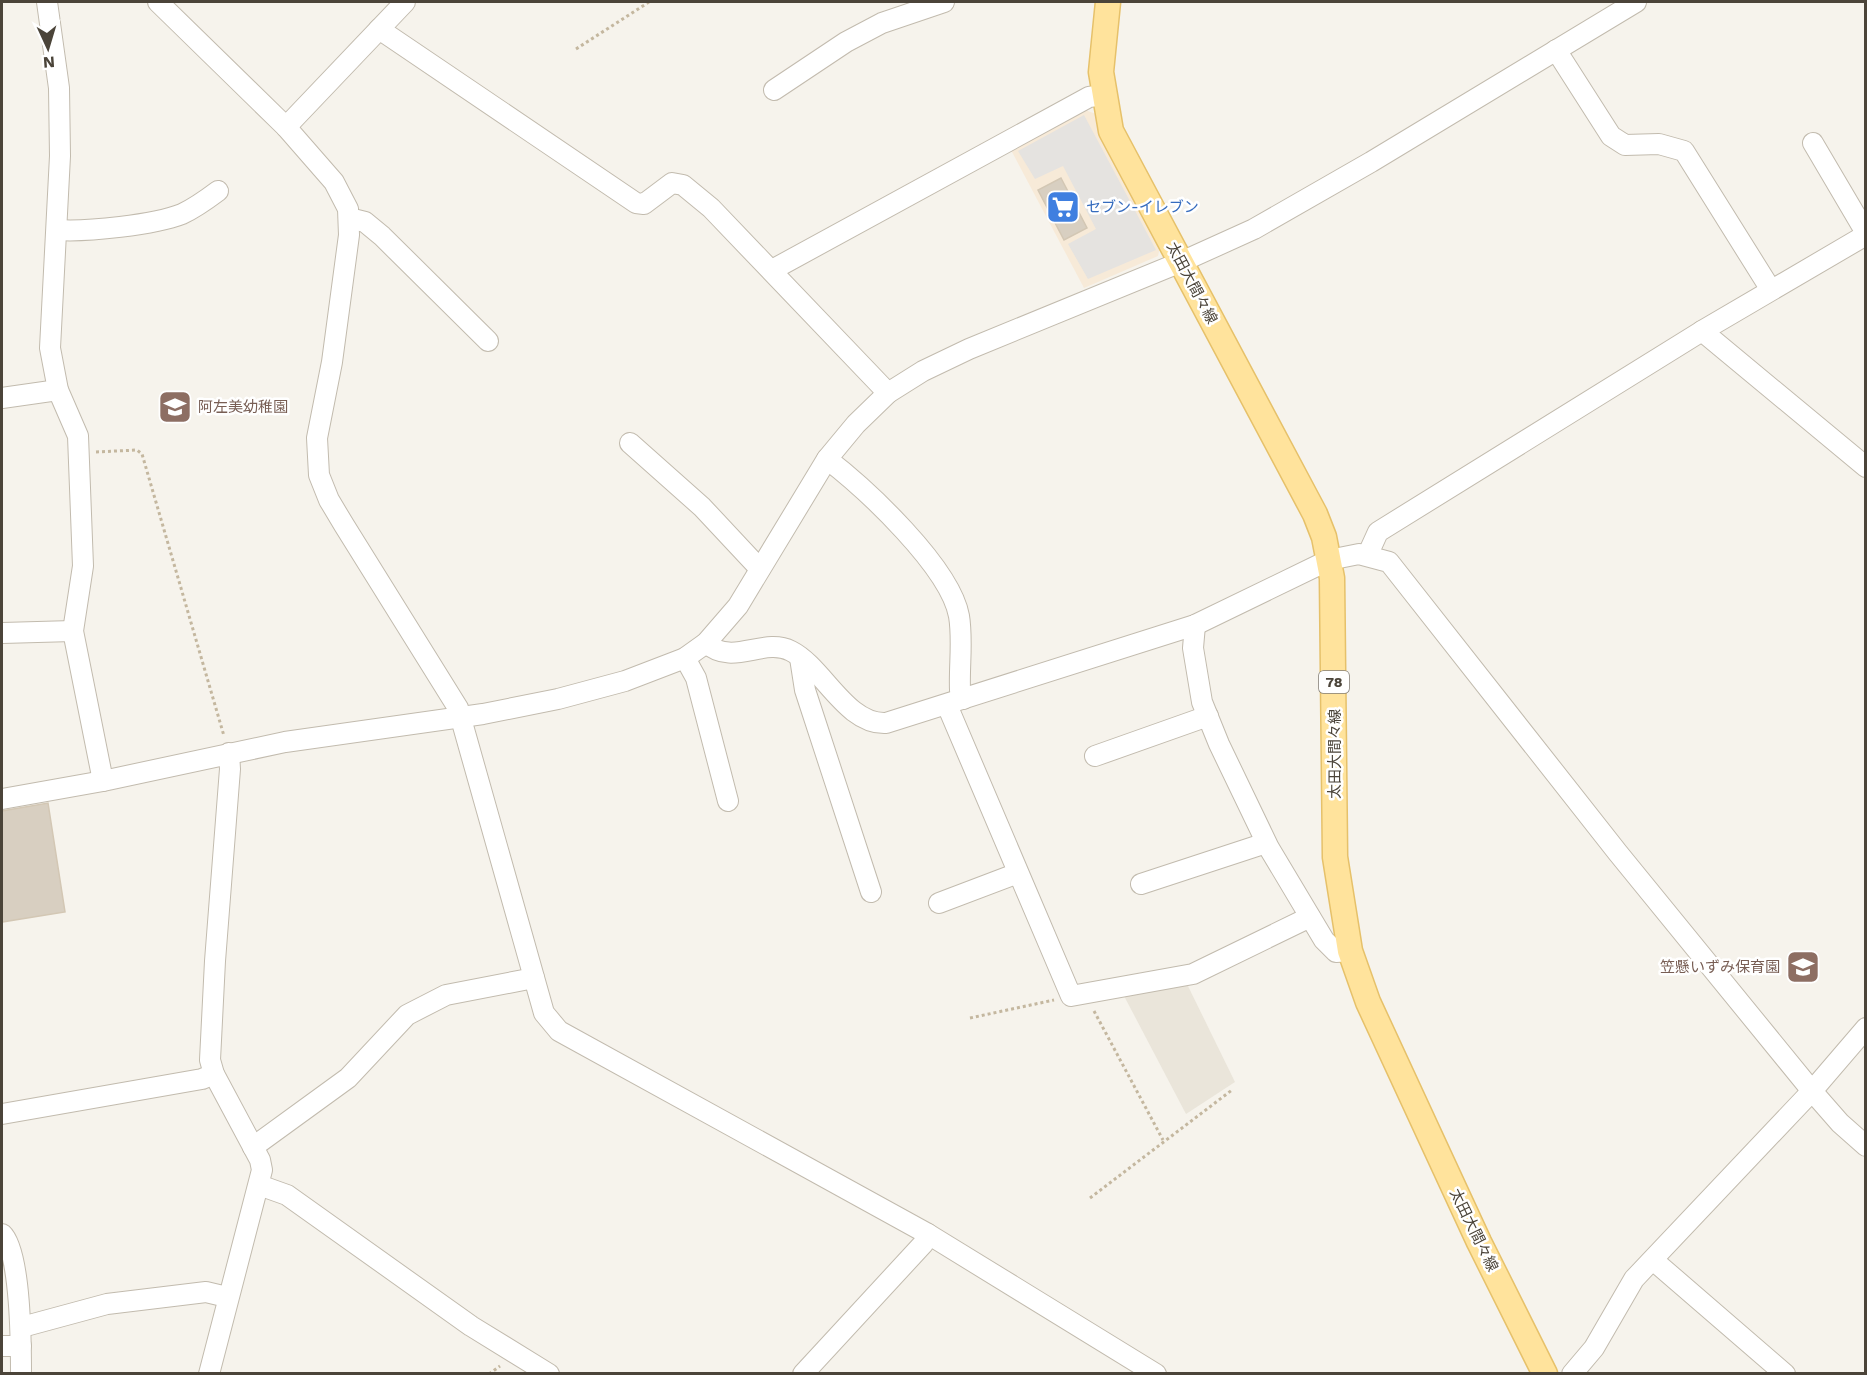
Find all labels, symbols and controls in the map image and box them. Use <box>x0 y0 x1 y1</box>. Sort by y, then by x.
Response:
north arrow <box>18 18 78 78</box>
text: N <box>42 53 56 72</box>
supermarket icon: セブン-イレブン <box>1045 189 1081 225</box>
place label: セブン-イレブン <box>1086 198 1199 216</box>
street label: 太田大間々線 <box>1163 239 1221 327</box>
school or university icon: 阿左美幼稚園 <box>157 389 193 425</box>
place label: 阿左美幼稚園 <box>198 398 288 416</box>
road number: 78 <box>1319 671 1349 693</box>
street label: 太田大間々線 <box>1326 709 1344 799</box>
school or university icon: 笠懸いずみ保育園 <box>1785 949 1821 985</box>
place label: 笠懸いずみ保育園 <box>1660 958 1780 976</box>
street label: 太田大間々線 <box>1446 1186 1502 1274</box>

